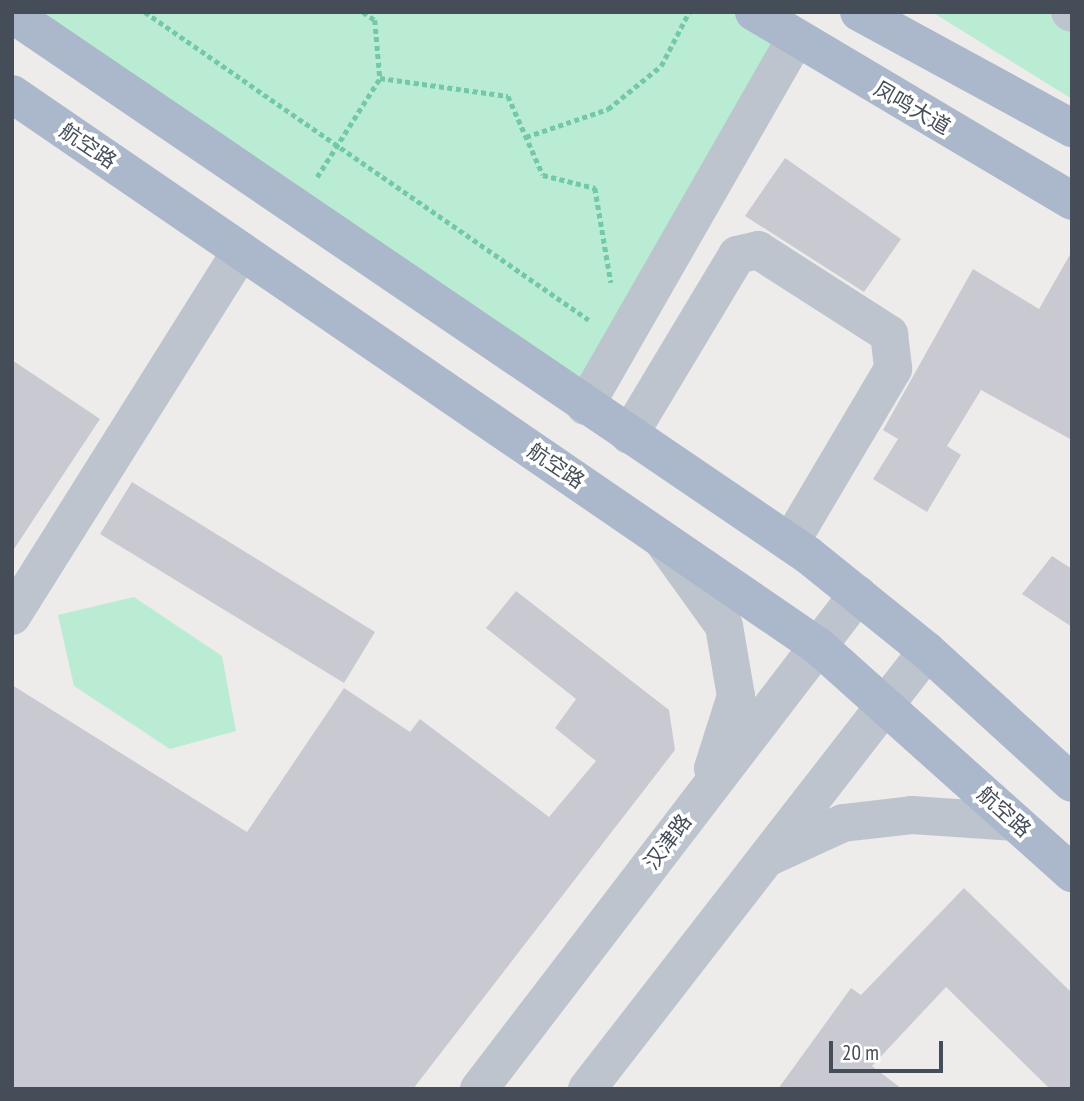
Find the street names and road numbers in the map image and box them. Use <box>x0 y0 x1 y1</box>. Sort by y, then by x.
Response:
street label: 凤鸣大道 <box>869 76 955 140</box>
street label: 航空路 <box>55 118 121 174</box>
street label: 航空路 <box>523 438 589 494</box>
street label: 航空路 <box>972 782 1036 842</box>
street label: 汉津路 <box>639 809 697 875</box>

